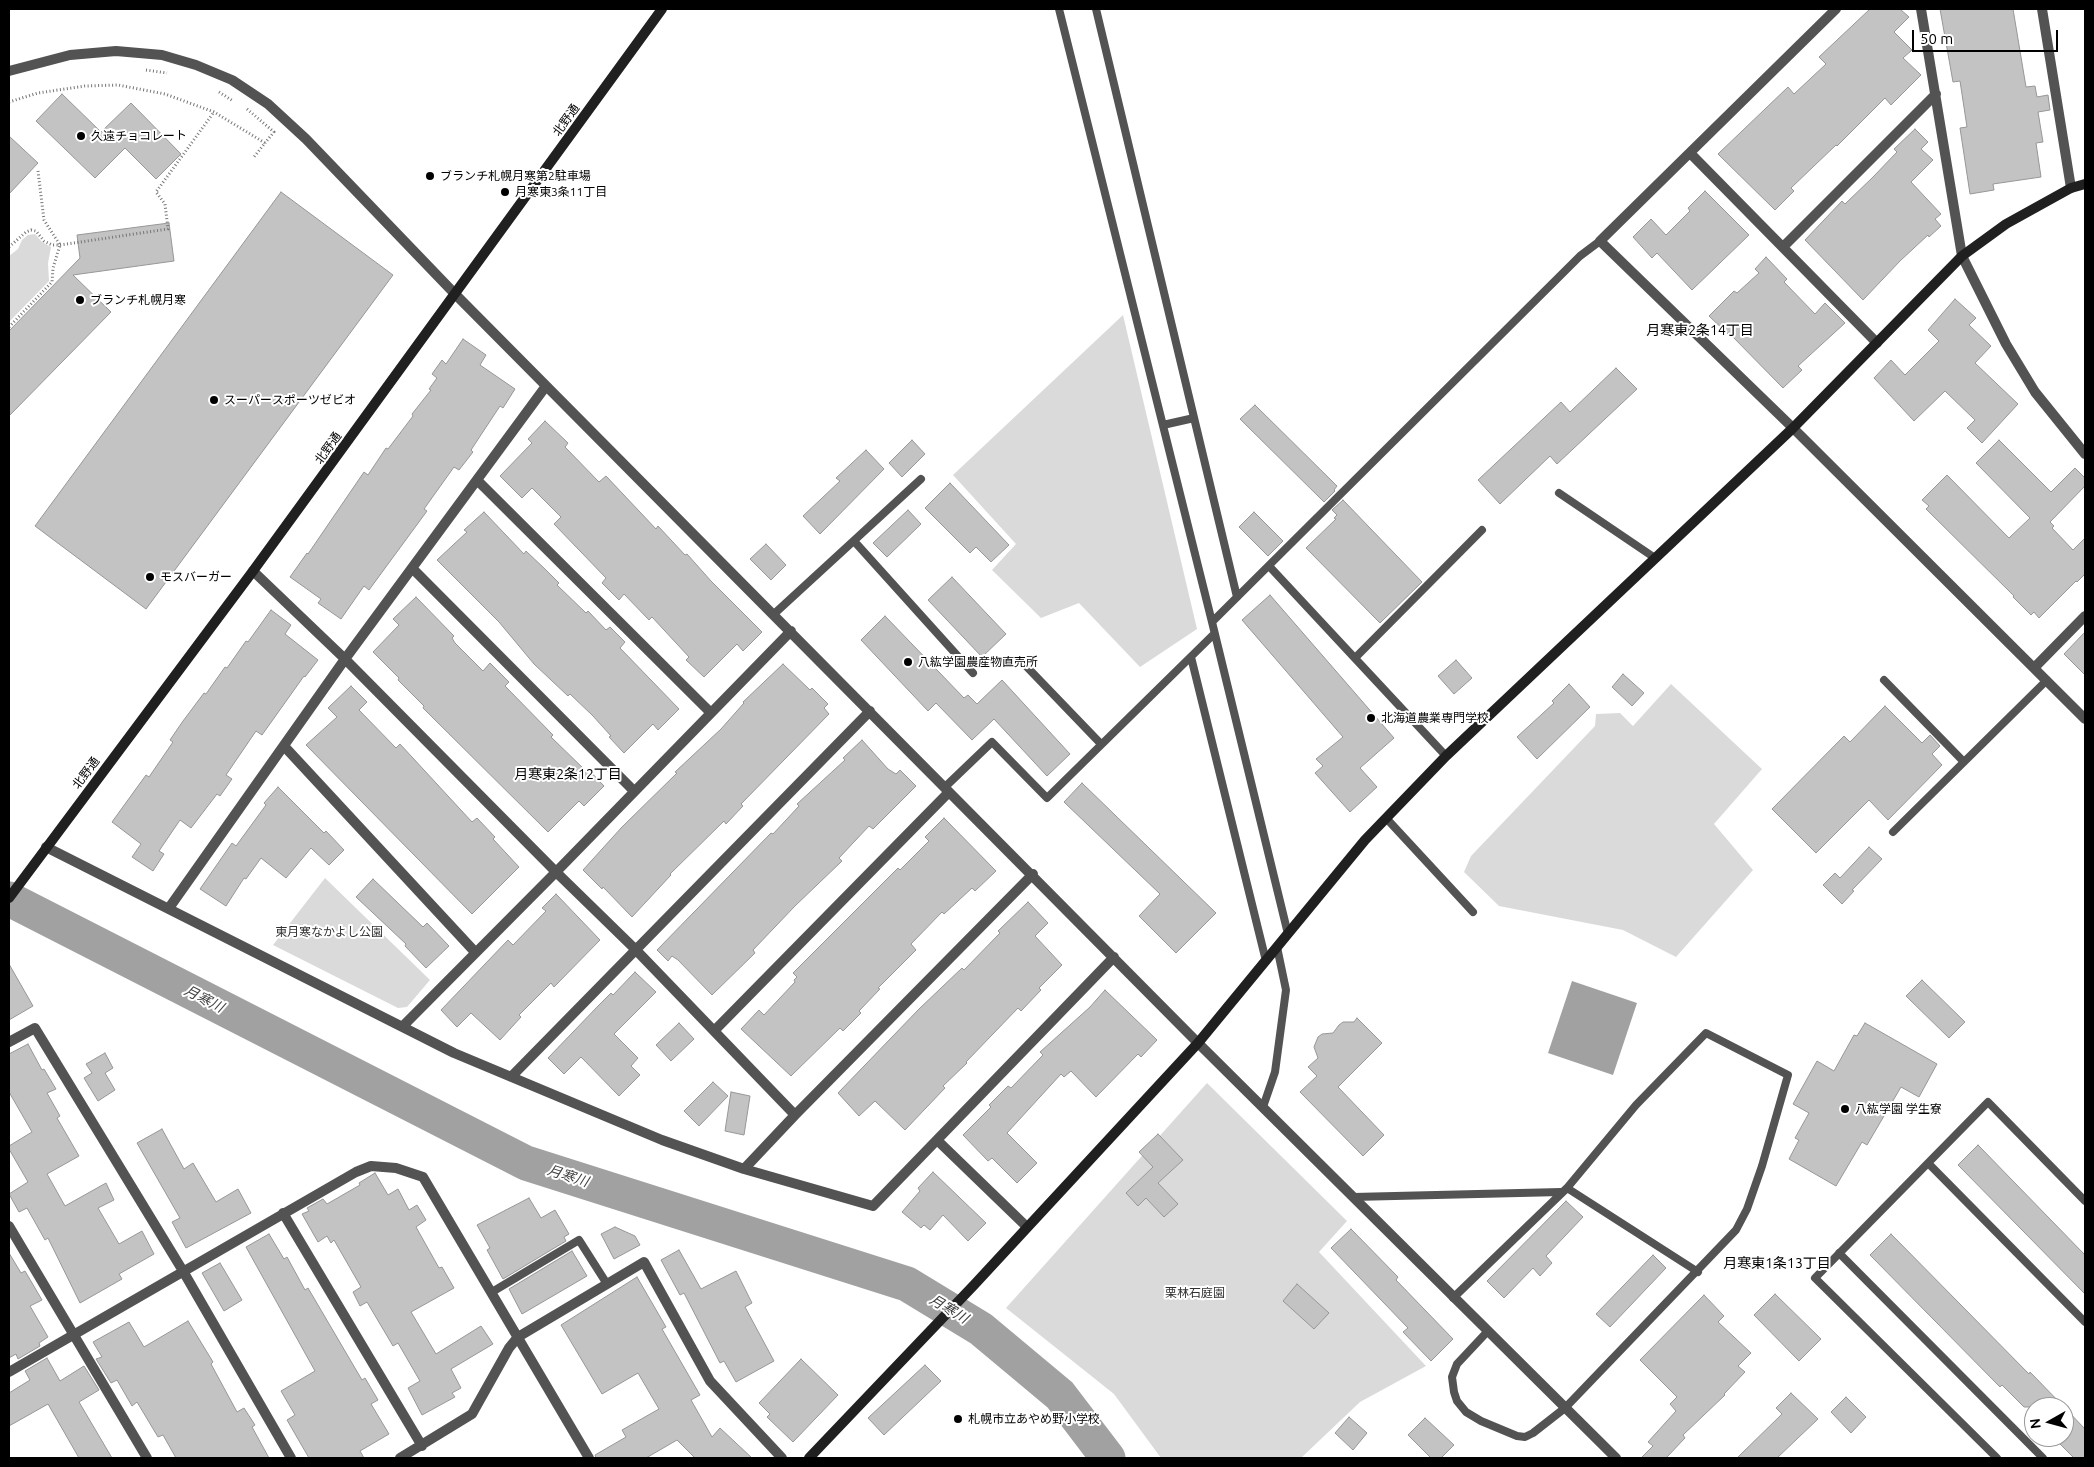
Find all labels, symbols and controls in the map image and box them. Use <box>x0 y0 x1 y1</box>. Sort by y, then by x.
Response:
scale bar <box>1914 20 2060 52</box>
text: 50 m <box>1920 30 1953 47</box>
street label: 北野通 <box>550 101 582 139</box>
place label: 久遠チョコレート <box>91 129 187 143</box>
marker: 久遠チョコレート <box>75 130 87 142</box>
place label: ブランチ札幌月寒第2駐車場 <box>440 169 591 183</box>
marker: ブランチ札幌月寒第2駐車場 <box>424 170 436 182</box>
place label: 月寒東3条11丁目 <box>515 185 607 199</box>
marker: 月寒東3条11丁目 <box>499 186 511 198</box>
place label: ブランチ札幌月寒 <box>90 293 186 307</box>
marker: ブランチ札幌月寒 <box>74 294 86 306</box>
district label: 月寒東2条14丁目 <box>1646 322 1754 338</box>
place label: スーパースポーツゼビオ <box>224 393 356 407</box>
marker: スーパースポーツゼビオ <box>208 394 220 406</box>
street label: 北野通 <box>312 429 344 467</box>
place label: モスバーガー <box>160 570 232 584</box>
marker: モスバーガー <box>144 571 156 583</box>
place label: 八紘学園農産物直売所 <box>918 655 1038 669</box>
marker: 八紘学園農産物直売所 <box>902 656 914 668</box>
place label: 北海道農業専門学校 <box>1381 711 1489 725</box>
marker: 北海道農業専門学校 <box>1365 712 1377 724</box>
street label: 北野通 <box>69 754 103 792</box>
district label: 月寒東2条12丁目 <box>514 766 622 782</box>
park label: 東月寒なかよし公園 <box>275 925 383 939</box>
water label: 月寒川 <box>181 982 227 1016</box>
place label: 八紘学園 学生寮 <box>1855 1102 1942 1116</box>
marker: 八紘学園 学生寮 <box>1839 1103 1851 1115</box>
water label: 月寒川 <box>545 1162 591 1190</box>
district label: 月寒東1条13丁目 <box>1723 1255 1831 1271</box>
park label: 栗林石庭園 <box>1165 1286 1225 1300</box>
water label: 月寒川 <box>927 1291 971 1327</box>
north arrow <box>2024 1397 2074 1447</box>
place label: 札幌市立あやめ野小学校 <box>968 1412 1100 1426</box>
marker: 札幌市立あやめ野小学校 <box>952 1413 964 1425</box>
text: N <box>2027 1418 2044 1430</box>

